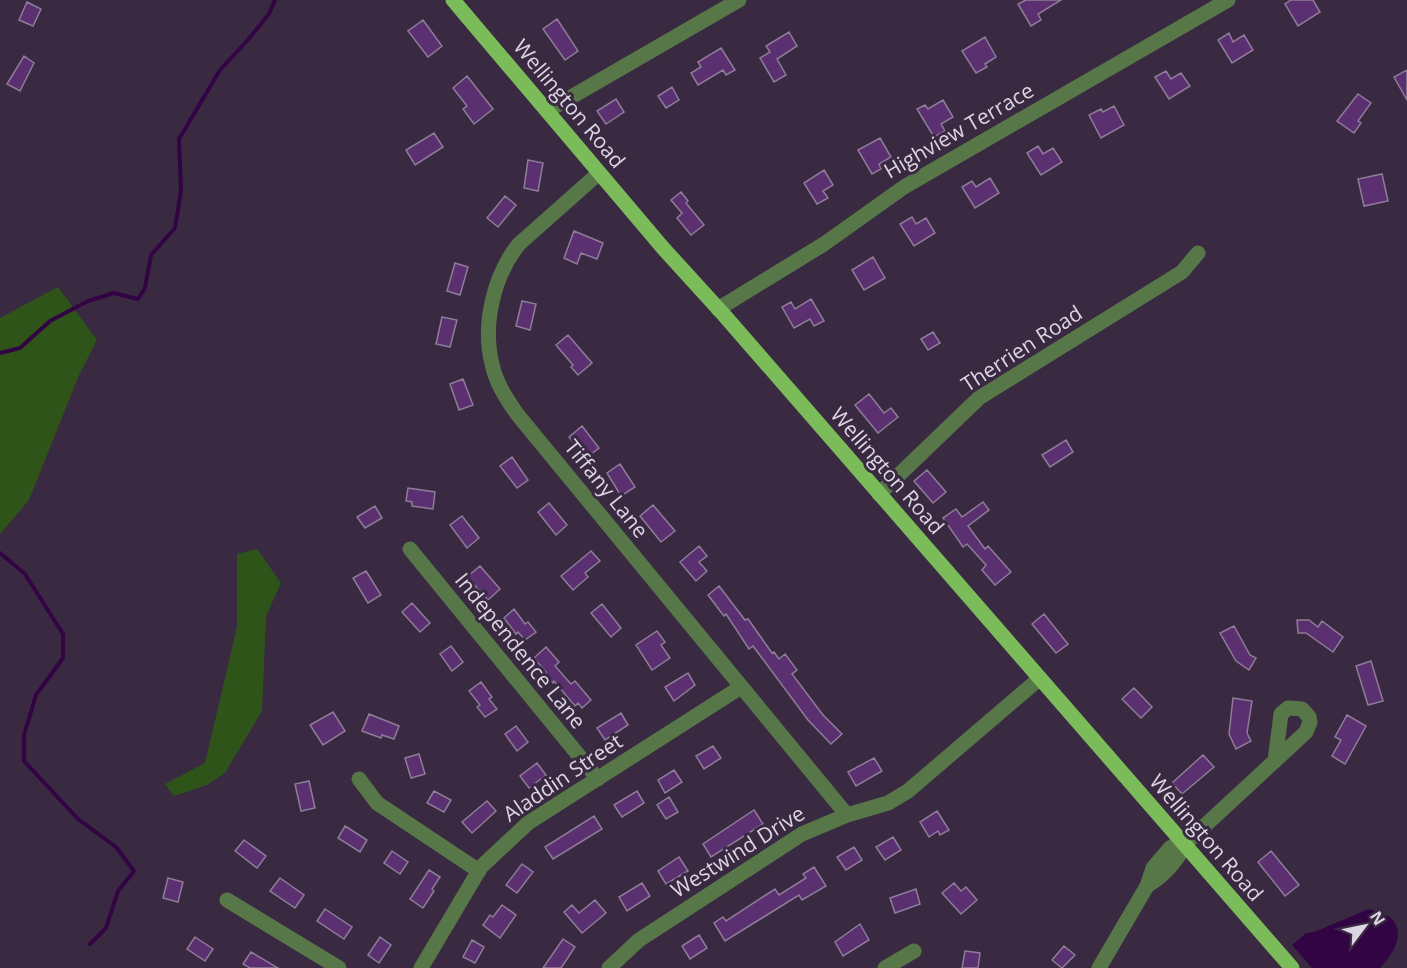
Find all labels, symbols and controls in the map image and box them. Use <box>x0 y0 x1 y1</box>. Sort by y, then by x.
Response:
street label: Wellington Road <box>508 33 632 174</box>
street label: Highview Terrace <box>879 76 1038 184</box>
street label: Therrien Road <box>956 299 1087 398</box>
street label: Wellington Road <box>825 401 951 540</box>
street label: Tiffany Lane <box>559 433 655 543</box>
street label: Independence Lane <box>449 567 592 734</box>
street label: Aladdin Street <box>497 727 628 827</box>
street label: Wellington Road <box>1144 768 1270 907</box>
street label: Westwind Drive <box>665 799 810 904</box>
north arrow <box>1335 896 1395 956</box>
text: N <box>1365 907 1390 929</box>

